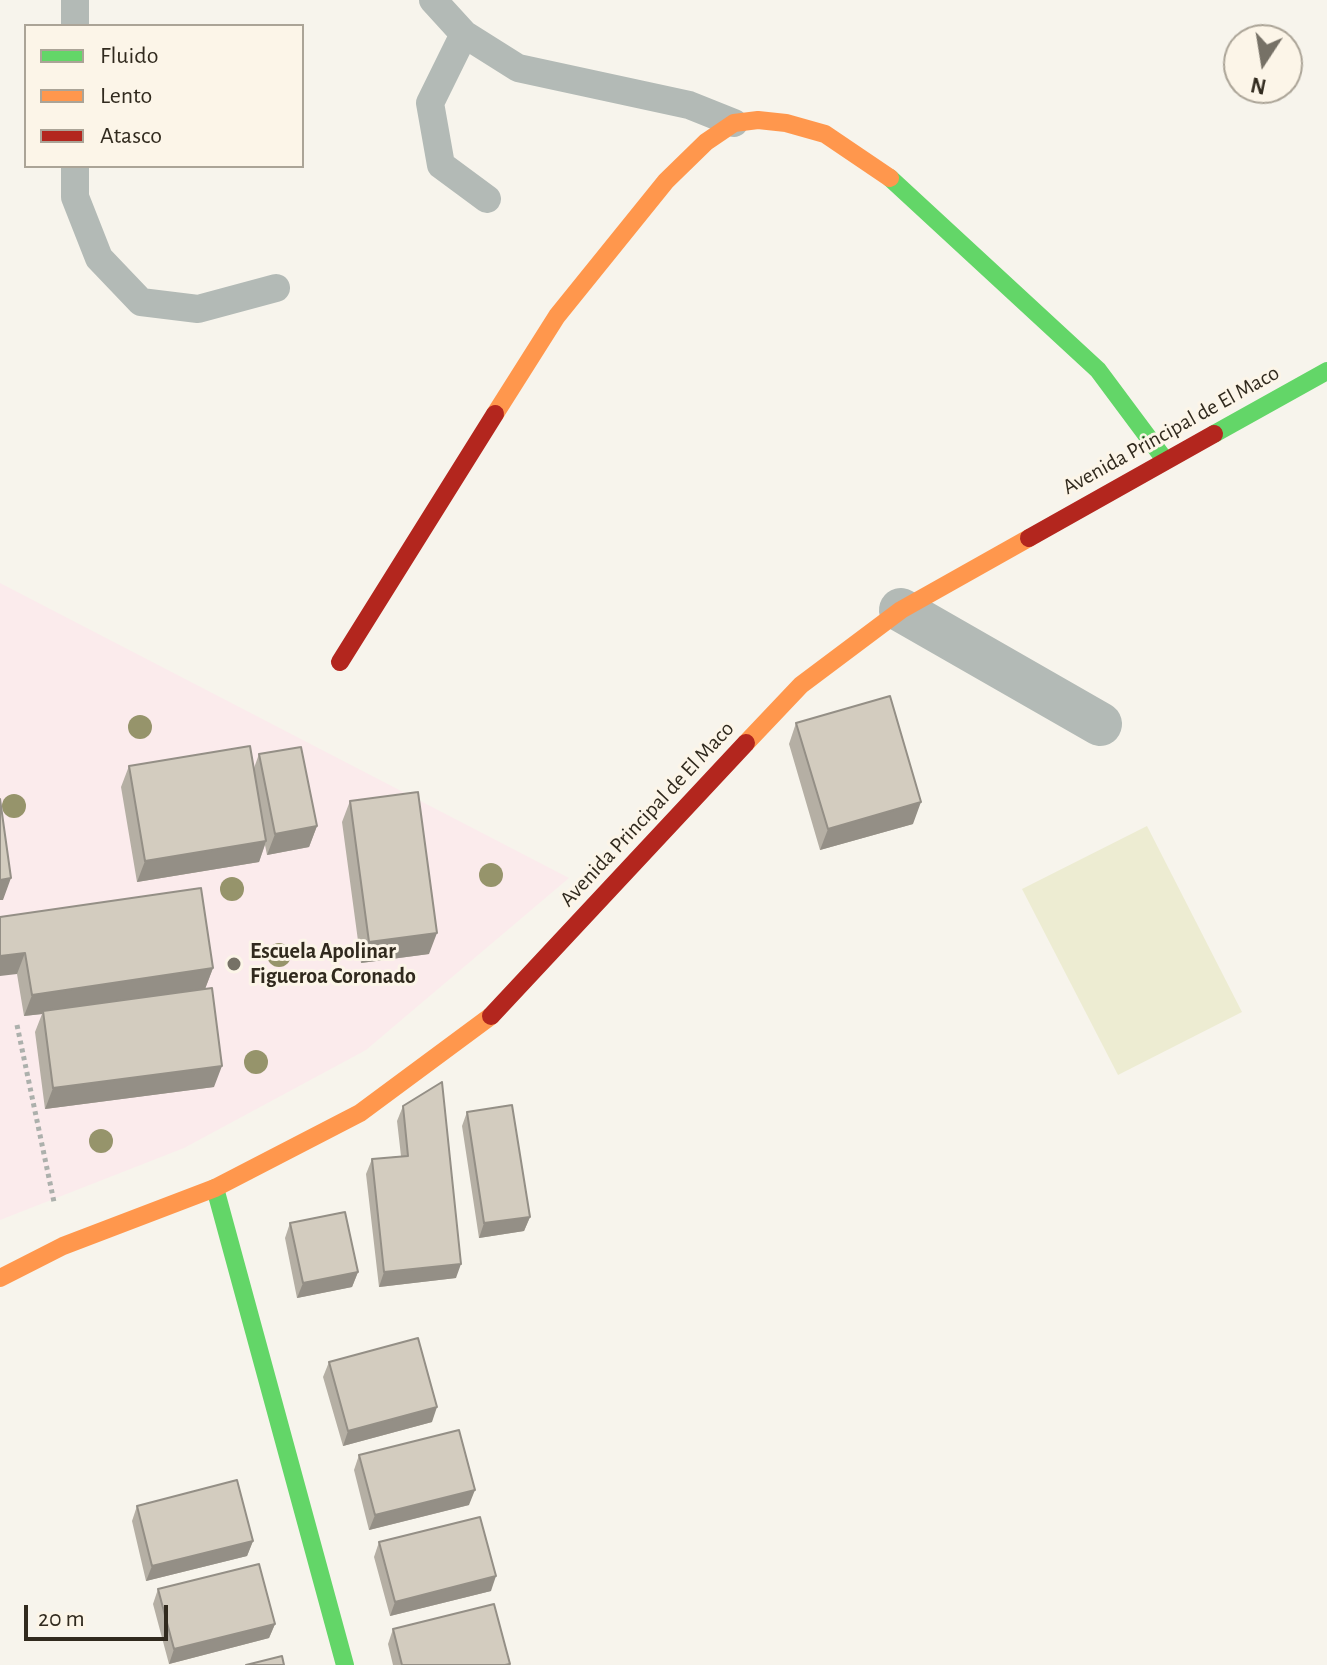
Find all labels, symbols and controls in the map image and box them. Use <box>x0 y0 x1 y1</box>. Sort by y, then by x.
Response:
legend <box>24 24 304 168</box>
north arrow <box>1223 24 1303 104</box>
text: Fluido <box>100 44 159 68</box>
text: N <box>1249 73 1268 98</box>
text: Lento <box>100 84 152 108</box>
text: Atasco <box>100 124 162 148</box>
street label: Avenida Principal de El Maco <box>1058 359 1284 501</box>
street label: Avenida Principal de El Maco <box>554 716 740 912</box>
place label: Escuela Apolinar Figueroa Coronado <box>250 938 416 990</box>
marker: Escuela Apolinar Figueroa Coronado <box>225 955 243 973</box>
scale bar <box>28 1589 172 1639</box>
text: 20 m <box>38 1607 85 1631</box>

